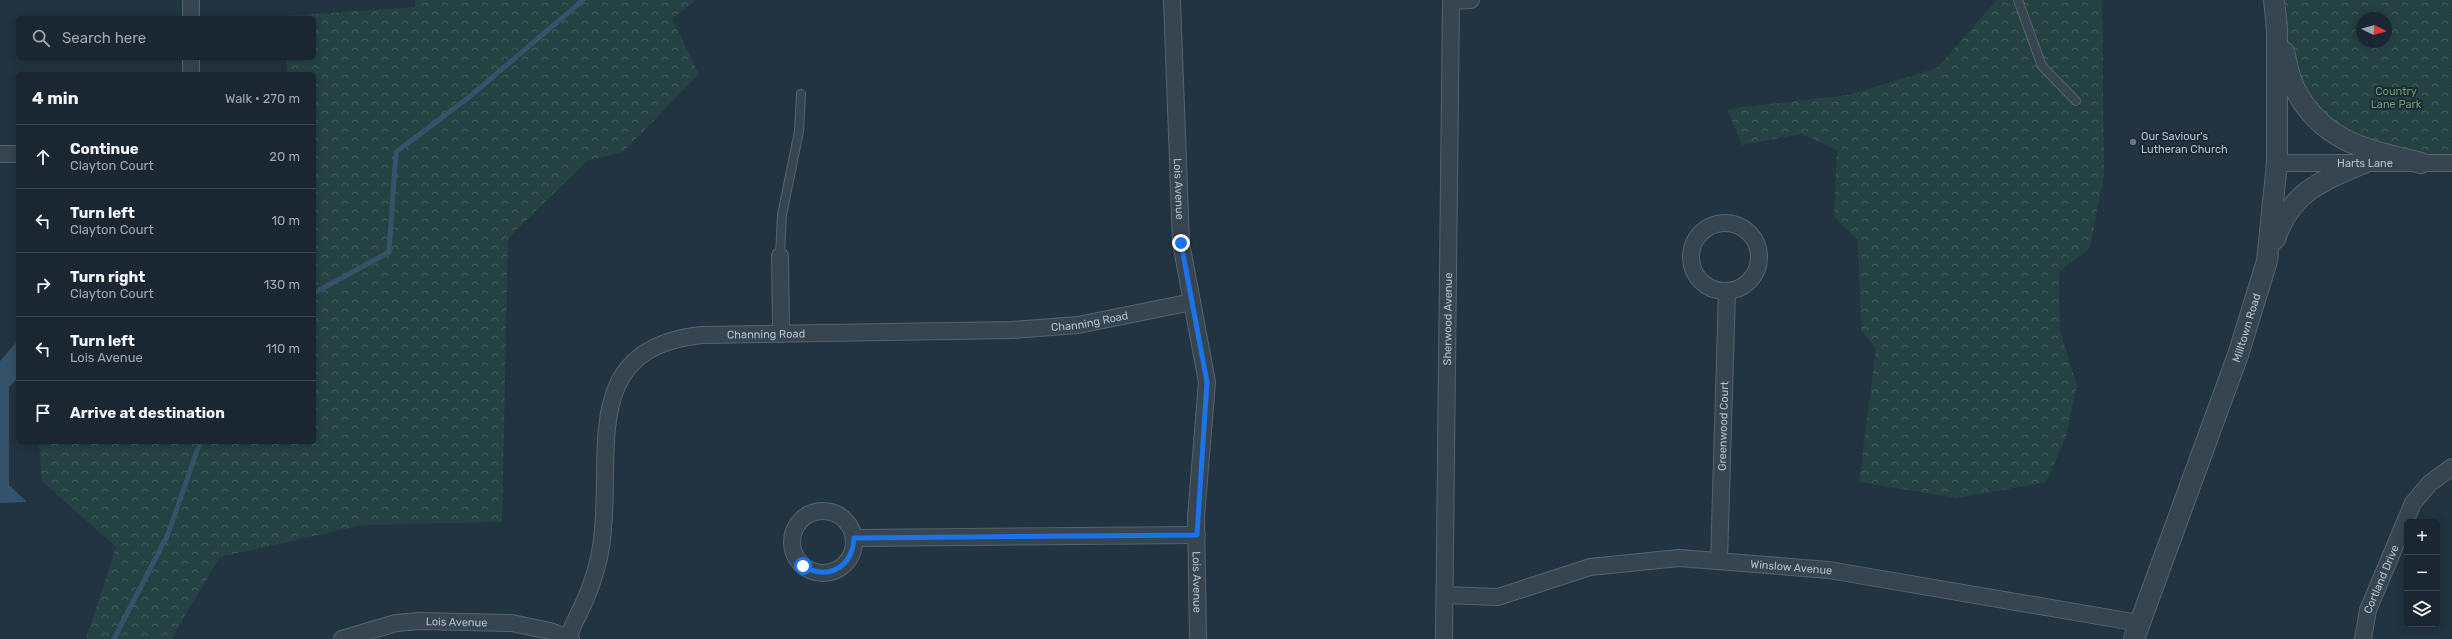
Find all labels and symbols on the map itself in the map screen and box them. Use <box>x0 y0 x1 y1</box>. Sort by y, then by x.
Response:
north arrow <box>2356 12 2392 48</box>
park label: Country Lane Park <box>2371 85 2422 111</box>
place label: Our Saviour's Lutheran Church <box>2141 130 2228 156</box>
marker: Our Saviour's Lutheran Church <box>2128 137 2138 147</box>
street label: Harts Lane <box>2337 157 2393 170</box>
street label: Lois Avenue <box>1171 158 1187 220</box>
route end <box>1172 234 1190 252</box>
street label: Sherwood Avenue <box>1440 273 1455 365</box>
street label: Milltown Road <box>2229 292 2263 364</box>
street label: Channing Road <box>1050 309 1129 334</box>
street label: Channing Road <box>727 327 805 341</box>
street label: Greenwood Court <box>1715 380 1731 471</box>
street label: Cortland Drive <box>2361 543 2401 615</box>
street label: Lois Avenue <box>1190 551 1204 613</box>
route start <box>794 557 812 575</box>
street label: Winslow Avenue <box>1750 557 1833 577</box>
street label: Lois Avenue <box>426 615 488 629</box>

